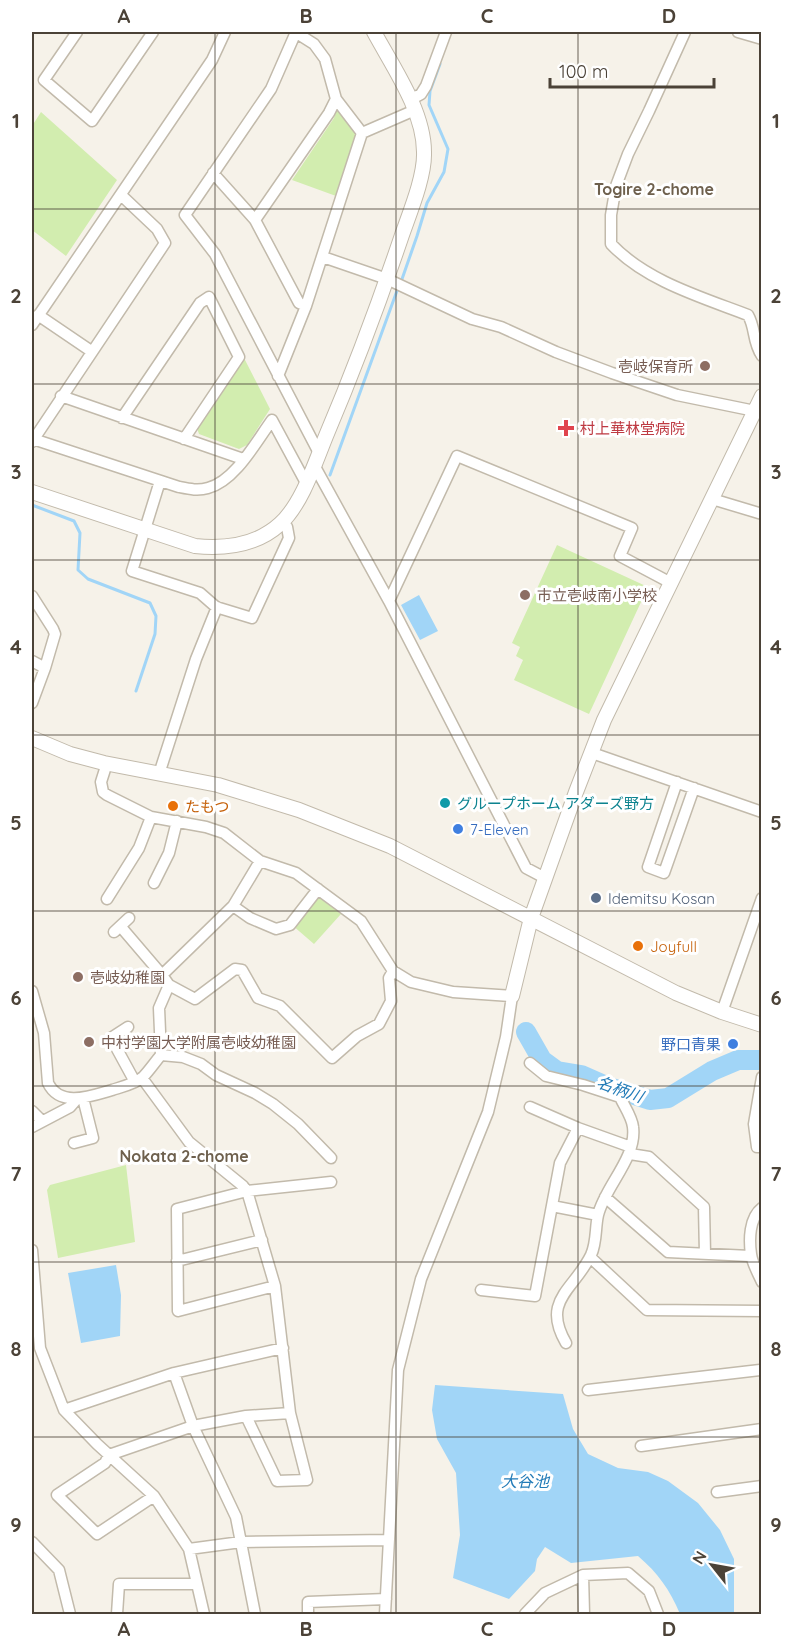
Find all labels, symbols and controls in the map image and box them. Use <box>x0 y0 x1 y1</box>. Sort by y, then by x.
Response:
text: A <box>118 3 131 28</box>
text: B <box>299 3 313 28</box>
text: C <box>481 3 494 28</box>
text: D <box>662 3 676 28</box>
scale bar <box>550 51 714 89</box>
text: 100 m <box>559 60 608 83</box>
text: 1 <box>12 108 20 133</box>
text: 1 <box>772 108 780 133</box>
district label: Togire 2-chome <box>594 179 714 199</box>
text: 2 <box>10 283 22 308</box>
text: 2 <box>770 283 782 308</box>
place label: 壱岐保育所 <box>618 357 693 376</box>
marker: 壱岐保育所 <box>698 359 712 373</box>
marker: 村上華林堂病院 <box>557 419 575 437</box>
place label: 村上華林堂病院 <box>580 419 685 438</box>
text: 3 <box>11 459 21 484</box>
text: 3 <box>771 459 781 484</box>
place label: 市立壱岐南小学校 <box>537 586 657 605</box>
marker: 市立壱岐南小学校 <box>518 588 532 602</box>
text: 4 <box>10 634 22 659</box>
text: 4 <box>770 634 782 659</box>
place label: グループホーム アダーズ野方 <box>457 794 654 813</box>
marker: グループホーム アダーズ野方 <box>438 796 452 810</box>
place label: たもつ <box>185 797 229 816</box>
marker: たもつ <box>166 799 180 813</box>
text: 5 <box>10 810 22 835</box>
text: 5 <box>770 810 782 835</box>
place label: 7-Eleven <box>470 820 529 839</box>
marker: 7-Eleven <box>451 822 465 836</box>
place label: Idemitsu Kosan <box>608 889 715 908</box>
marker: Idemitsu Kosan <box>589 891 603 905</box>
place label: Joyfull <box>650 937 697 956</box>
marker: Joyfull <box>631 939 645 953</box>
place label: 壱岐幼稚園 <box>90 968 165 987</box>
marker: 壱岐幼稚園 <box>71 970 85 984</box>
text: 6 <box>10 985 22 1010</box>
text: 6 <box>770 985 782 1010</box>
place label: 中村学園大学附属壱岐幼稚園 <box>101 1033 296 1052</box>
marker: 中村学園大学附属壱岐幼稚園 <box>82 1035 96 1049</box>
place label: 野口青果 <box>661 1035 721 1054</box>
marker: 野口青果 <box>726 1037 740 1051</box>
water label: 名柄川 <box>594 1071 648 1107</box>
district label: Nokata 2-chome <box>119 1146 249 1166</box>
text: 7 <box>11 1161 22 1186</box>
text: 7 <box>771 1161 782 1186</box>
text: 8 <box>11 1336 22 1361</box>
text: 8 <box>771 1336 782 1361</box>
water label: 大谷池 <box>501 1471 551 1491</box>
text: 9 <box>10 1512 22 1537</box>
text: 9 <box>770 1512 782 1537</box>
north arrow <box>682 1535 742 1595</box>
text: N <box>688 1547 711 1567</box>
text: A <box>118 1616 131 1641</box>
text: B <box>299 1616 313 1641</box>
text: C <box>481 1616 494 1641</box>
text: D <box>662 1616 676 1641</box>

